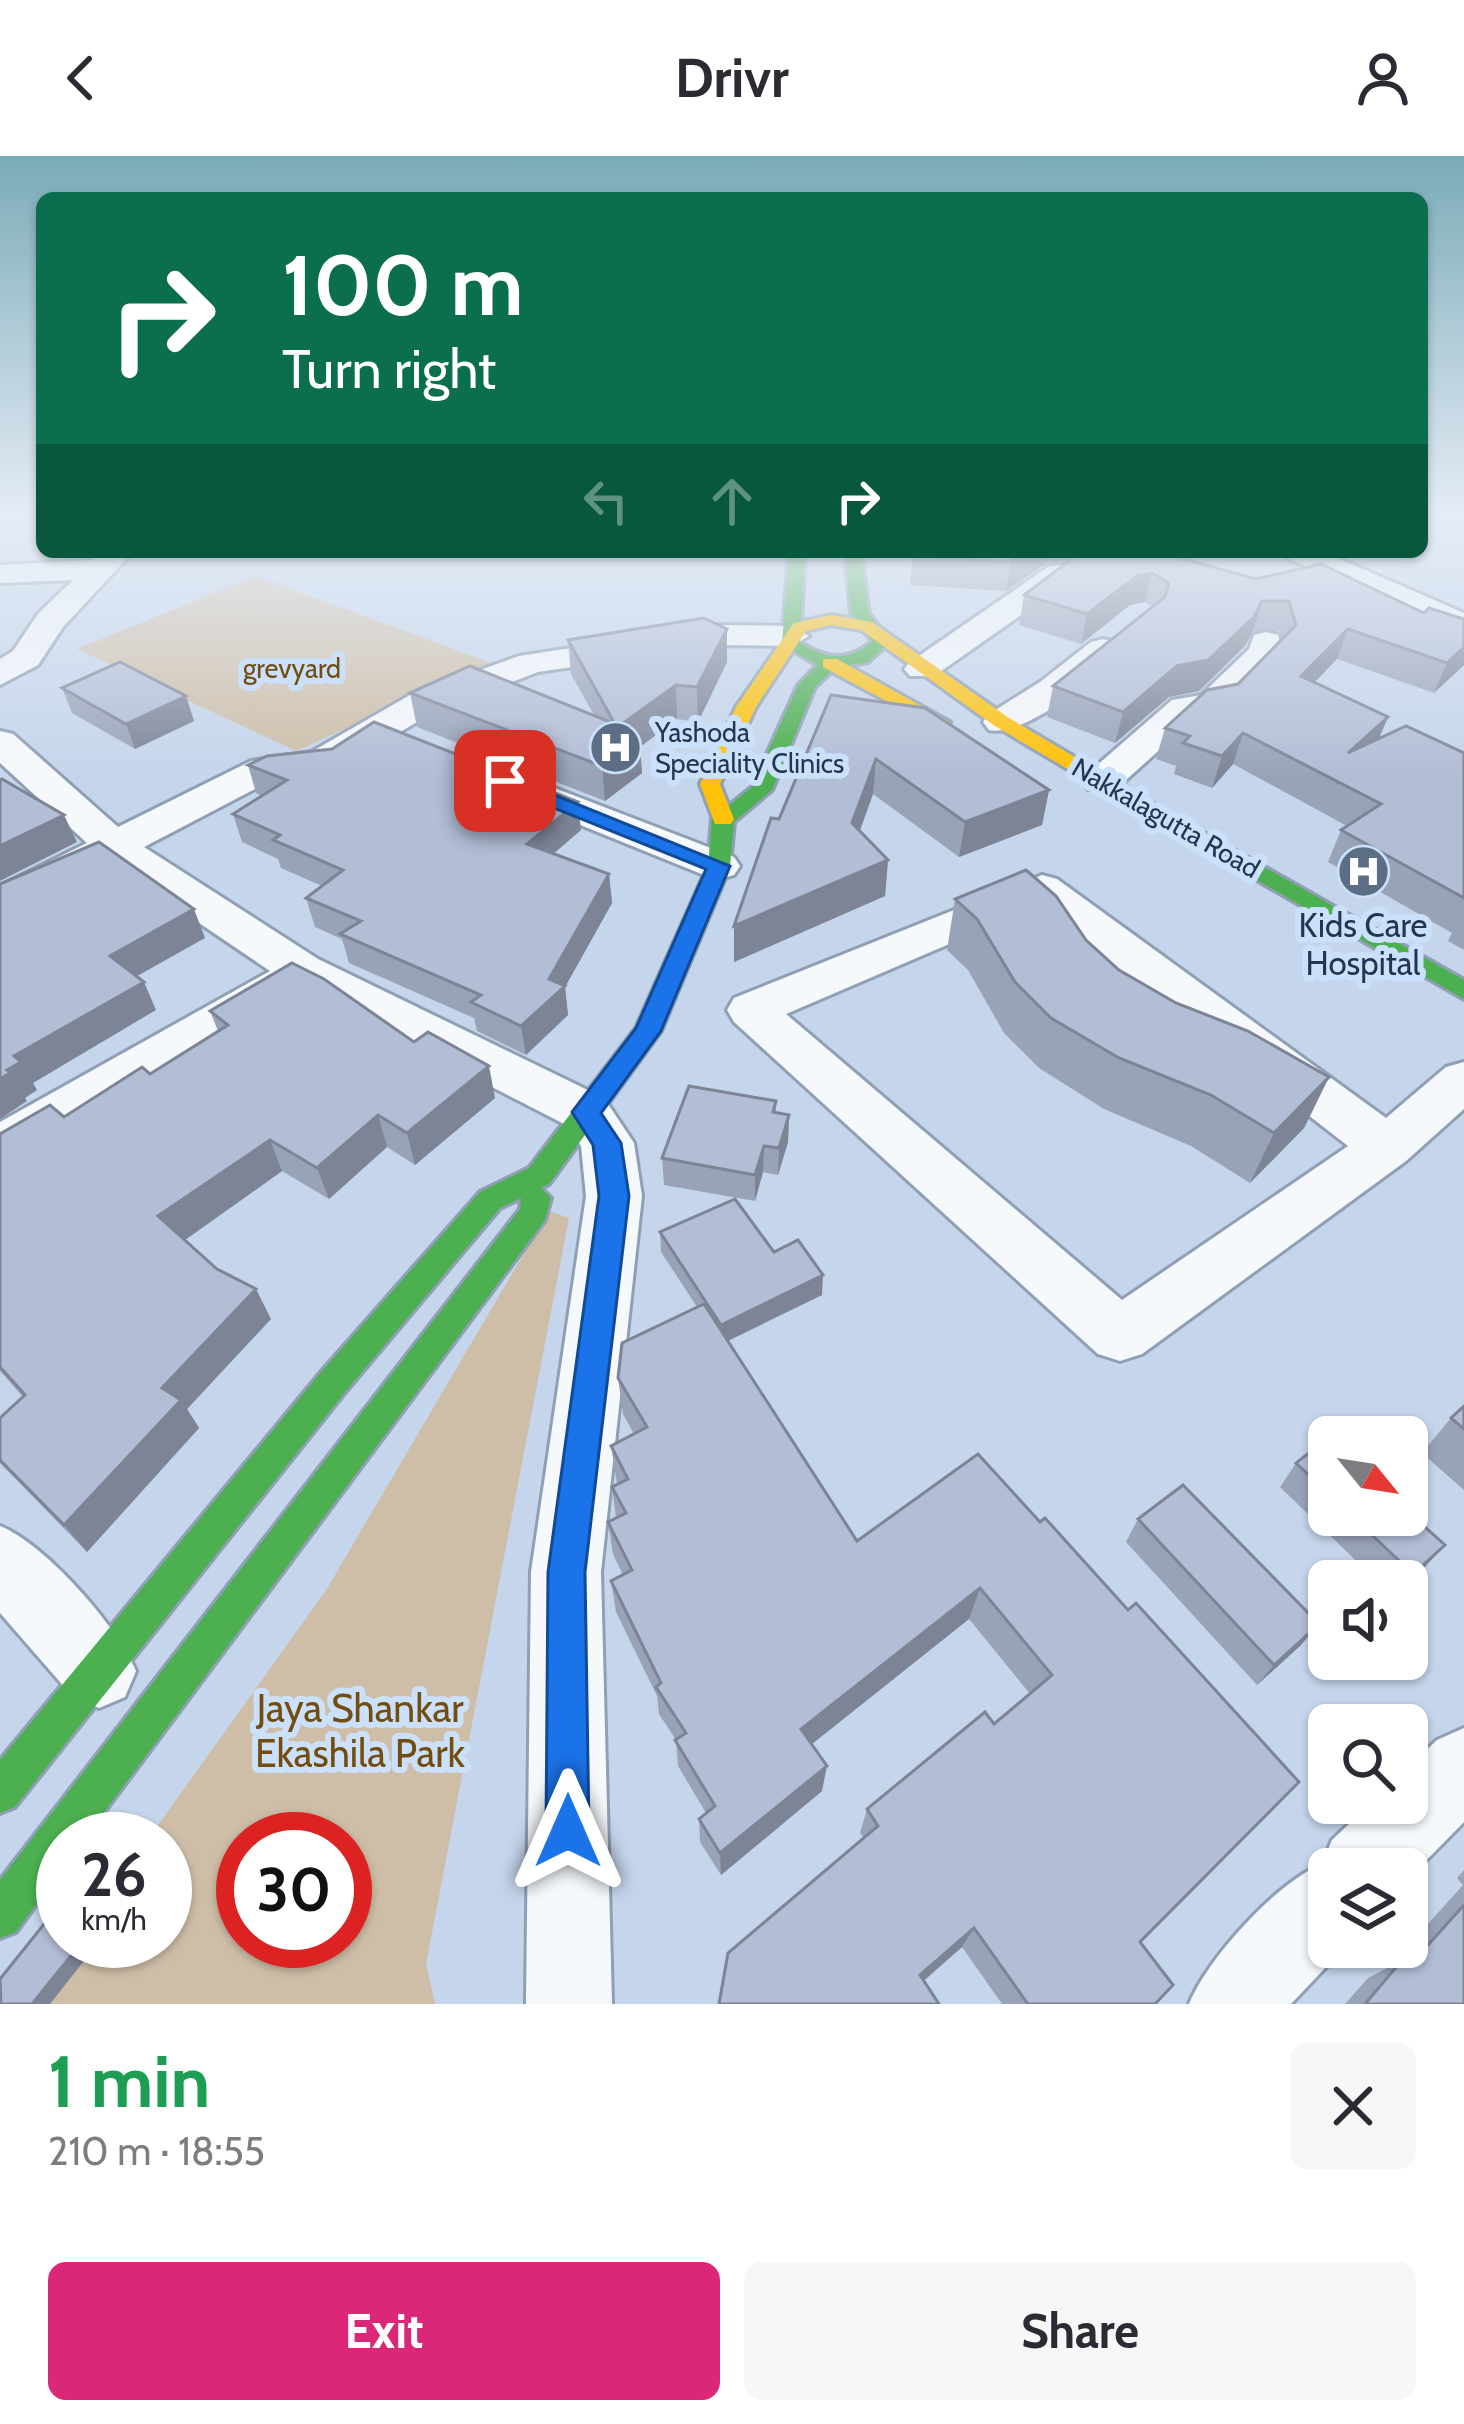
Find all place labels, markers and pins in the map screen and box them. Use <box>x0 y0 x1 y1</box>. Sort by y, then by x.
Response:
place label: Yashoda Speciality Clinics <box>654 716 844 780</box>
hospital icon: Yashoda Speciality Clinics <box>588 720 644 776</box>
pin <box>454 730 556 832</box>
hospital icon: Kids Care Hospital <box>1335 843 1391 899</box>
place label: Kids Care Hospital <box>1299 905 1427 983</box>

